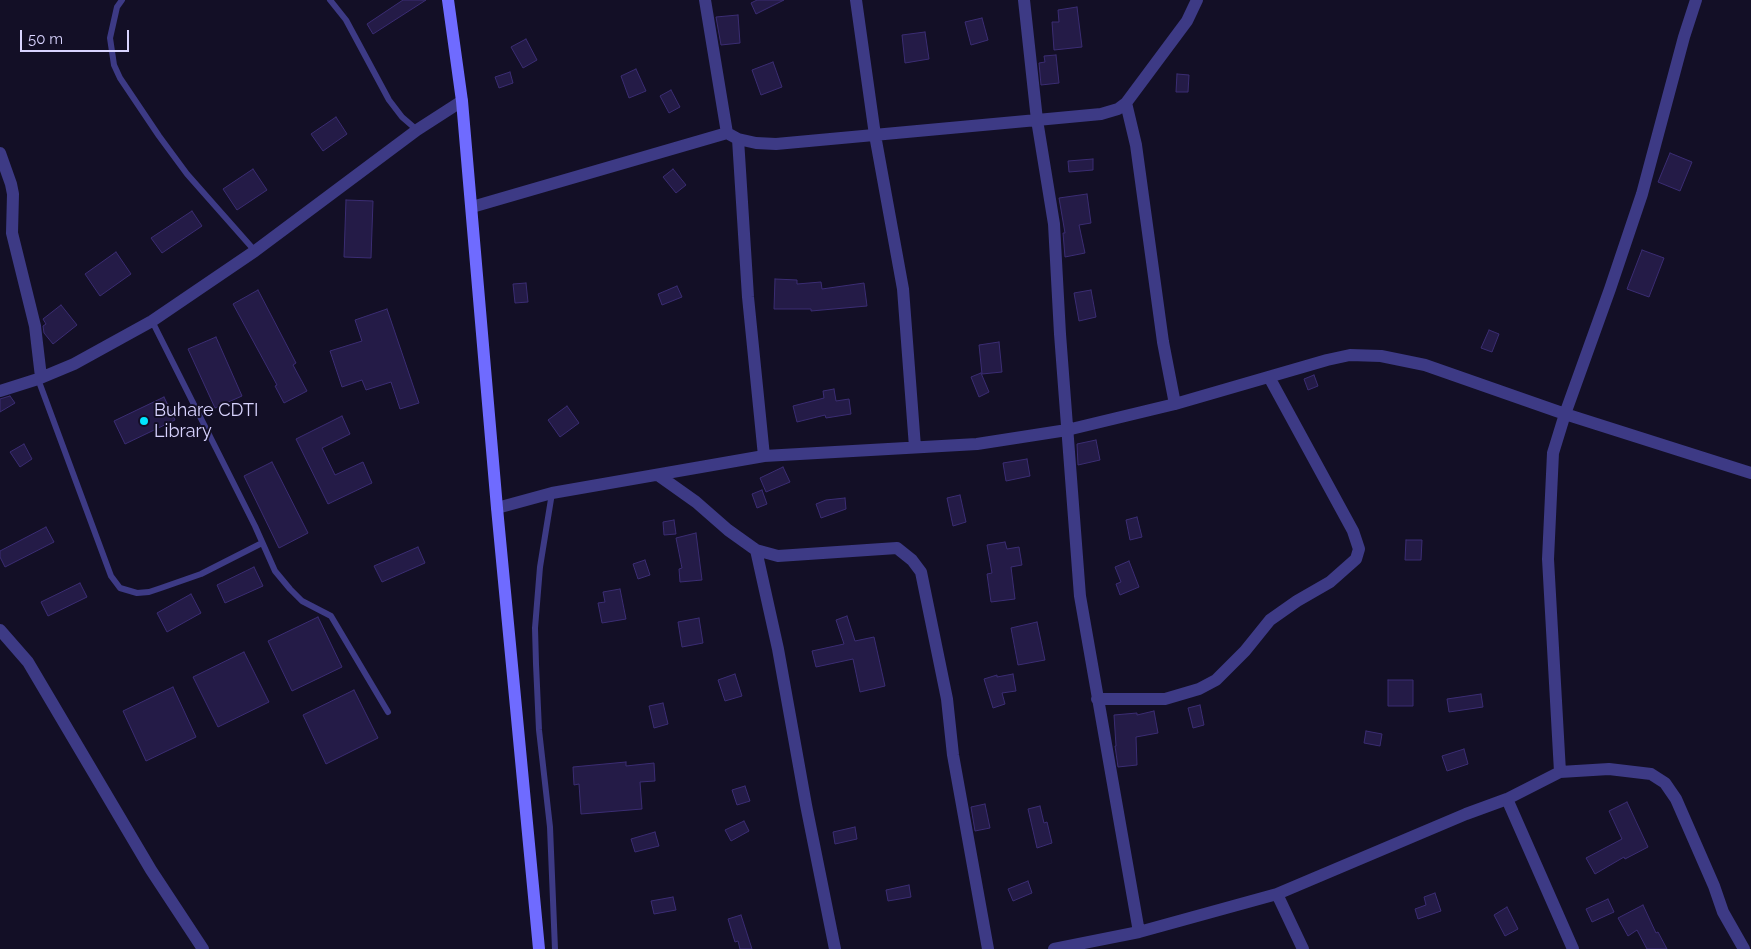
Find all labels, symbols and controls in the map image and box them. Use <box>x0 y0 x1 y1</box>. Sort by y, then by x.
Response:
scale bar <box>22 20 131 52</box>
text: 50 m <box>28 30 63 48</box>
place label: Buhare CDTI Library <box>154 400 258 442</box>
marker: Buhare CDTI Library <box>138 415 150 427</box>

